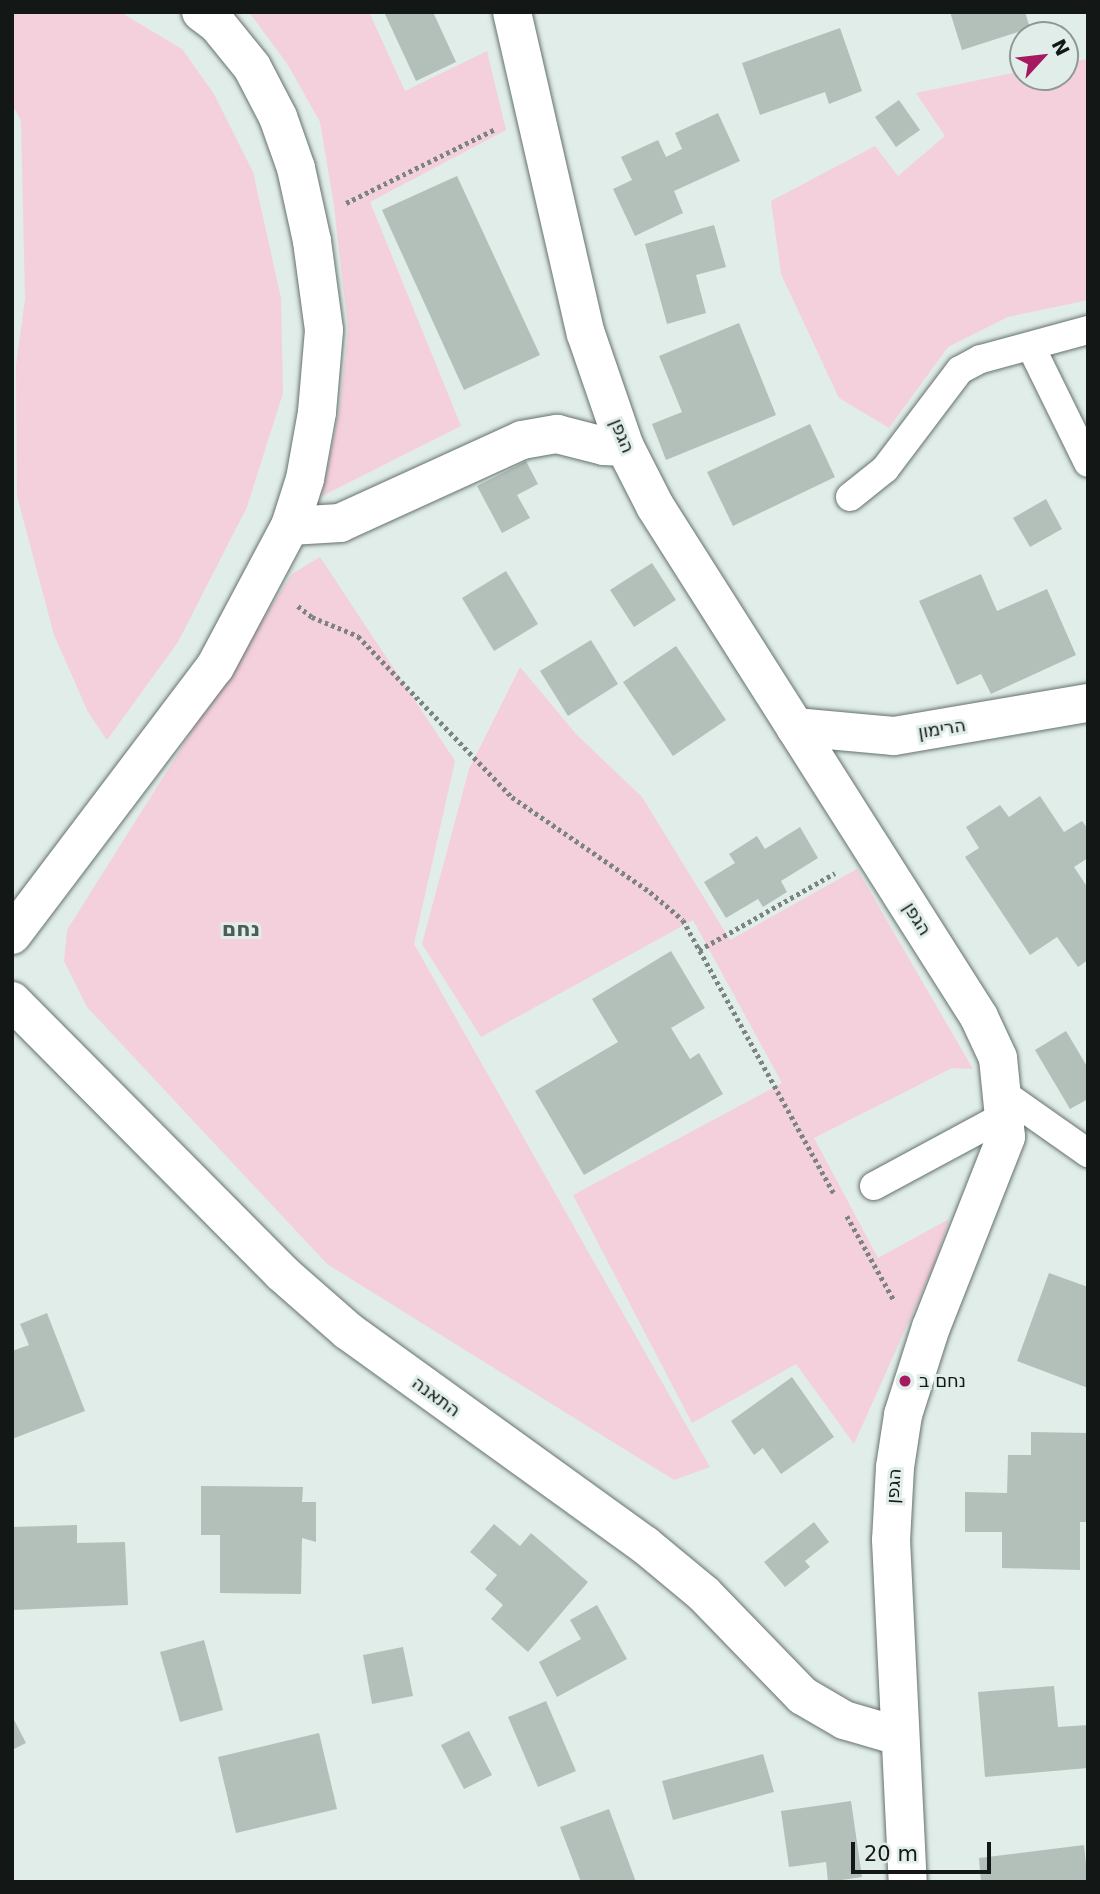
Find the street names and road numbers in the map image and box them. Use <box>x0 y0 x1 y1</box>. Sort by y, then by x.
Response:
street label: הגפן <box>605 416 639 456</box>
street label: הרימון <box>917 715 967 743</box>
street label: הגפן <box>898 898 936 940</box>
street label: התאנה <box>408 1372 464 1422</box>
street label: הגפן <box>882 1468 906 1504</box>

